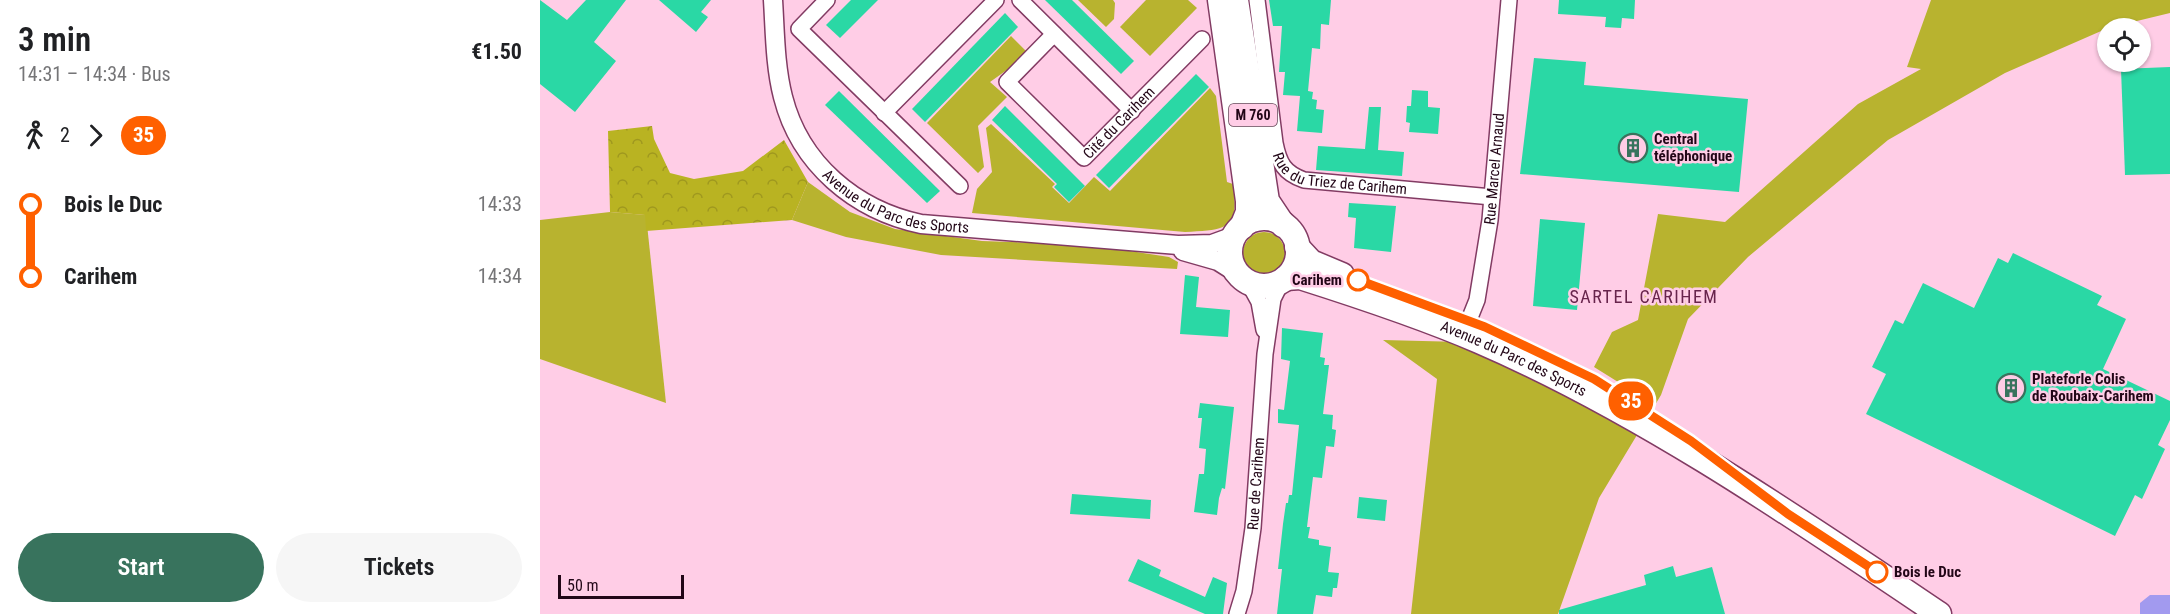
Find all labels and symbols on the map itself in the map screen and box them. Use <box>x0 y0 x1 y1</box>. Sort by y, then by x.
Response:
street label: Cité du Carihem <box>1079 83 1159 163</box>
road number: M 760 <box>1229 104 1277 126</box>
street label: Rue Marcel Arnaud <box>1480 112 1508 226</box>
place label: Central téléphonique <box>1654 130 1732 165</box>
building icon: Central téléphonique <box>1617 132 1649 164</box>
street label: Rue du Triez de Carihem <box>1269 150 1408 198</box>
street label: Avenue du Parc des Sports <box>819 166 970 237</box>
marker: Carihem <box>1347 269 1369 291</box>
place label: Carihem <box>1292 271 1342 289</box>
district label: SARTEL CARIHEM <box>1570 286 1718 307</box>
street label: Avenue du Parc des Sports <box>1438 317 1590 400</box>
place label: Plateforle Colis de Roubaix-Carihem <box>2032 370 2154 405</box>
building icon: Plateforle Colis de Roubaix-Carihem <box>1995 372 2027 404</box>
line badge: 35 <box>1604 382 1658 420</box>
street label: Rue de Carihem <box>1244 437 1268 531</box>
marker: Bois le Duc <box>1866 561 1888 583</box>
place label: Bois le Duc <box>1894 563 1961 581</box>
scale bar <box>558 572 684 600</box>

